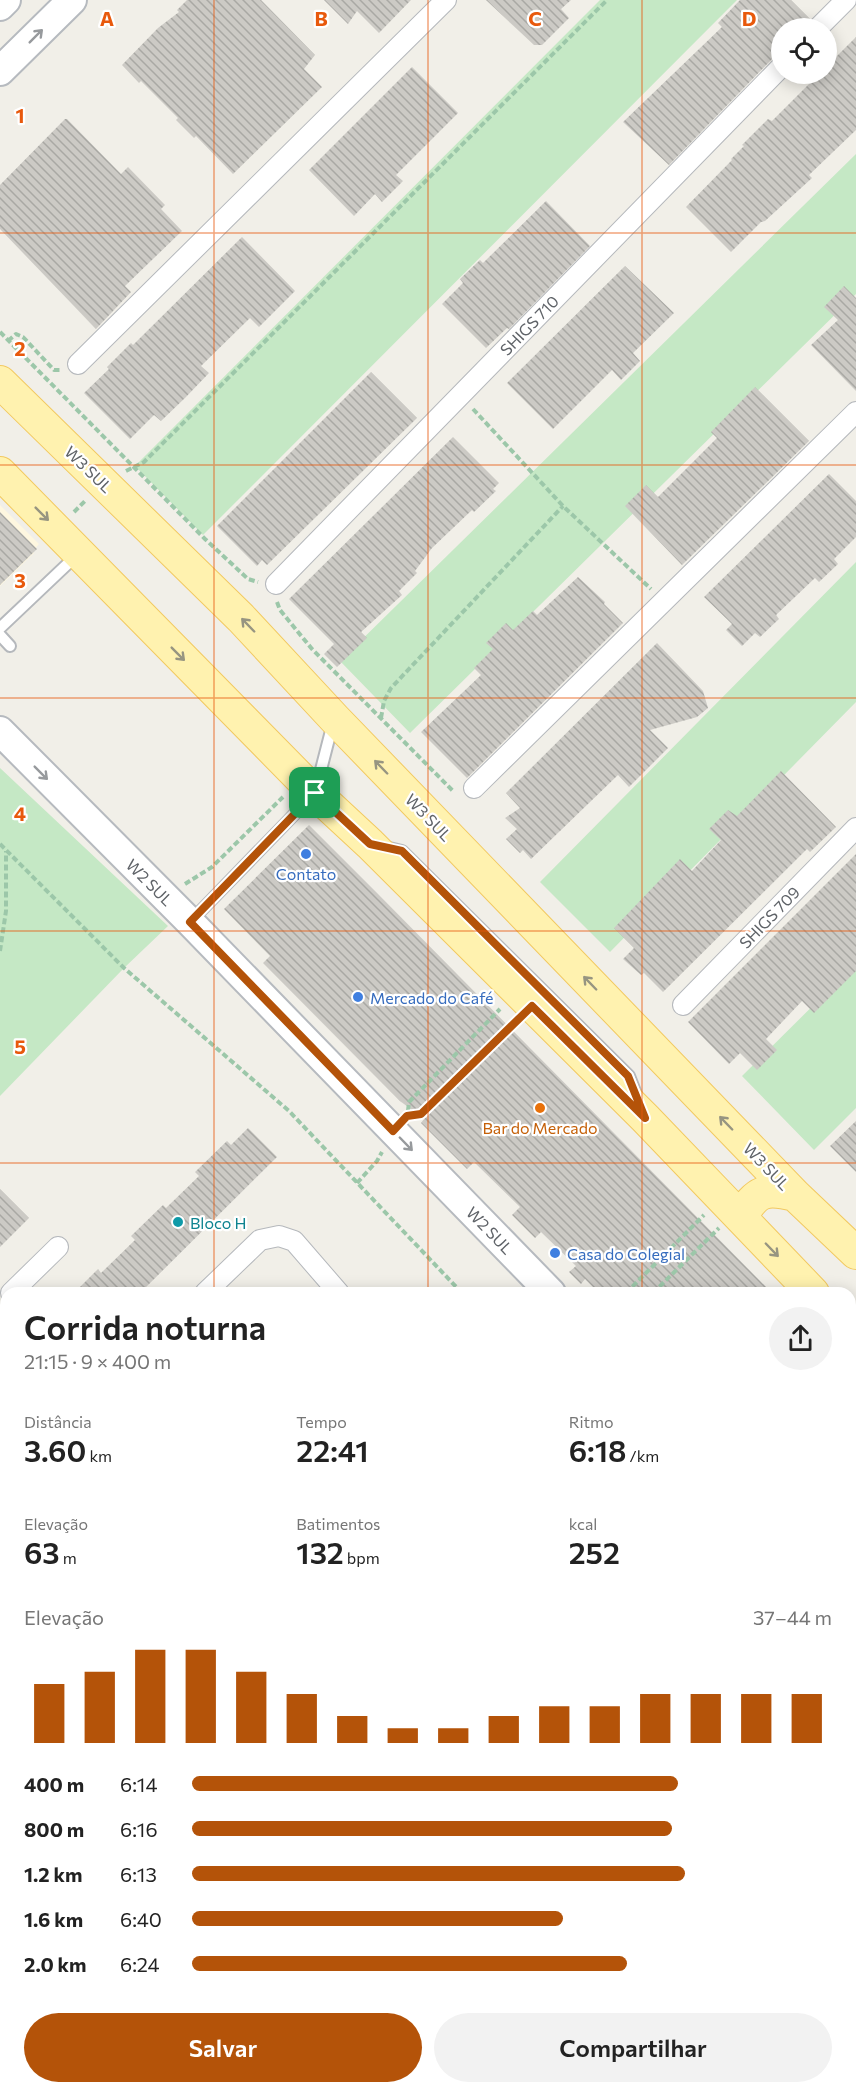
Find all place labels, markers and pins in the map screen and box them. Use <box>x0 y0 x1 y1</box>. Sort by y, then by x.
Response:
pin <box>289 767 340 818</box>
marker: Contato <box>299 847 313 861</box>
place label: Contato <box>276 864 336 883</box>
place label: Mercado do Café <box>370 988 494 1007</box>
marker: Mercado do Café <box>351 990 365 1004</box>
marker: Bar do Mercado <box>533 1101 547 1115</box>
place label: Bar do Mercado <box>483 1118 597 1137</box>
place label: Bloco H <box>190 1213 246 1232</box>
marker: Bloco H <box>171 1215 185 1229</box>
place label: Casa do Colegial <box>567 1244 685 1263</box>
marker: Casa do Colegial <box>548 1246 562 1260</box>

